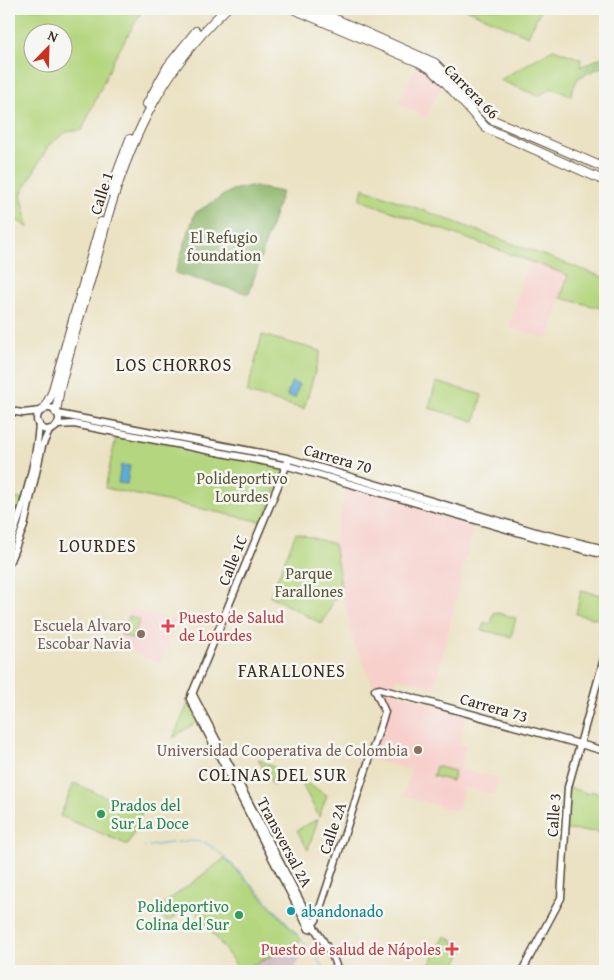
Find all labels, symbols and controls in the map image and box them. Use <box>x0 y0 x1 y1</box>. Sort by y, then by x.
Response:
north arrow <box>22 22 72 72</box>
text: N <box>45 25 62 47</box>
street label: Carrera 66 <box>439 58 505 124</box>
street label: Calle 1 <box>83 168 119 218</box>
park label: El Refugio foundation <box>187 225 261 267</box>
district label: LOS CHORROS <box>116 351 232 378</box>
street label: Carrera 70 <box>301 437 375 479</box>
park label: Polideportivo Lourdes <box>196 466 288 508</box>
street label: Calle 1C <box>211 531 253 589</box>
district label: LOURDES <box>59 532 137 559</box>
park label: Parque Farallones <box>275 561 343 603</box>
place label: Puesto de Salud de Lourdes <box>179 605 285 647</box>
place label: Escuela Alvaro Escobar Navia <box>34 613 131 655</box>
marker: Puesto de Salud de Lourdes <box>161 619 175 633</box>
marker: Escuela Alvaro Escobar Navia <box>135 628 147 640</box>
district label: FARALLONES <box>238 657 346 684</box>
street label: Carrera 73 <box>457 686 531 728</box>
place label: Universidad Cooperativa de Colombia <box>157 738 408 762</box>
marker: Universidad Cooperativa de Colombia <box>412 744 424 756</box>
district label: COLINAS DEL SUR <box>198 761 348 788</box>
street label: Calle 3 <box>539 792 567 838</box>
place label: Prados del Sur La Doce <box>111 793 189 835</box>
street label: Transversal 2A <box>251 793 319 892</box>
street label: Calle 2A <box>312 798 352 857</box>
marker: Prados del Sur La Doce <box>95 808 107 820</box>
place label: Polideportivo Colina del Sur <box>136 894 229 936</box>
place label: abandonado <box>301 899 383 923</box>
marker: abandonado <box>285 905 297 917</box>
marker: Polideportivo Colina del Sur <box>233 909 245 921</box>
place label: Puesto de salud de Nápoles <box>261 937 441 961</box>
marker: Puesto de salud de Nápoles <box>445 942 459 956</box>

